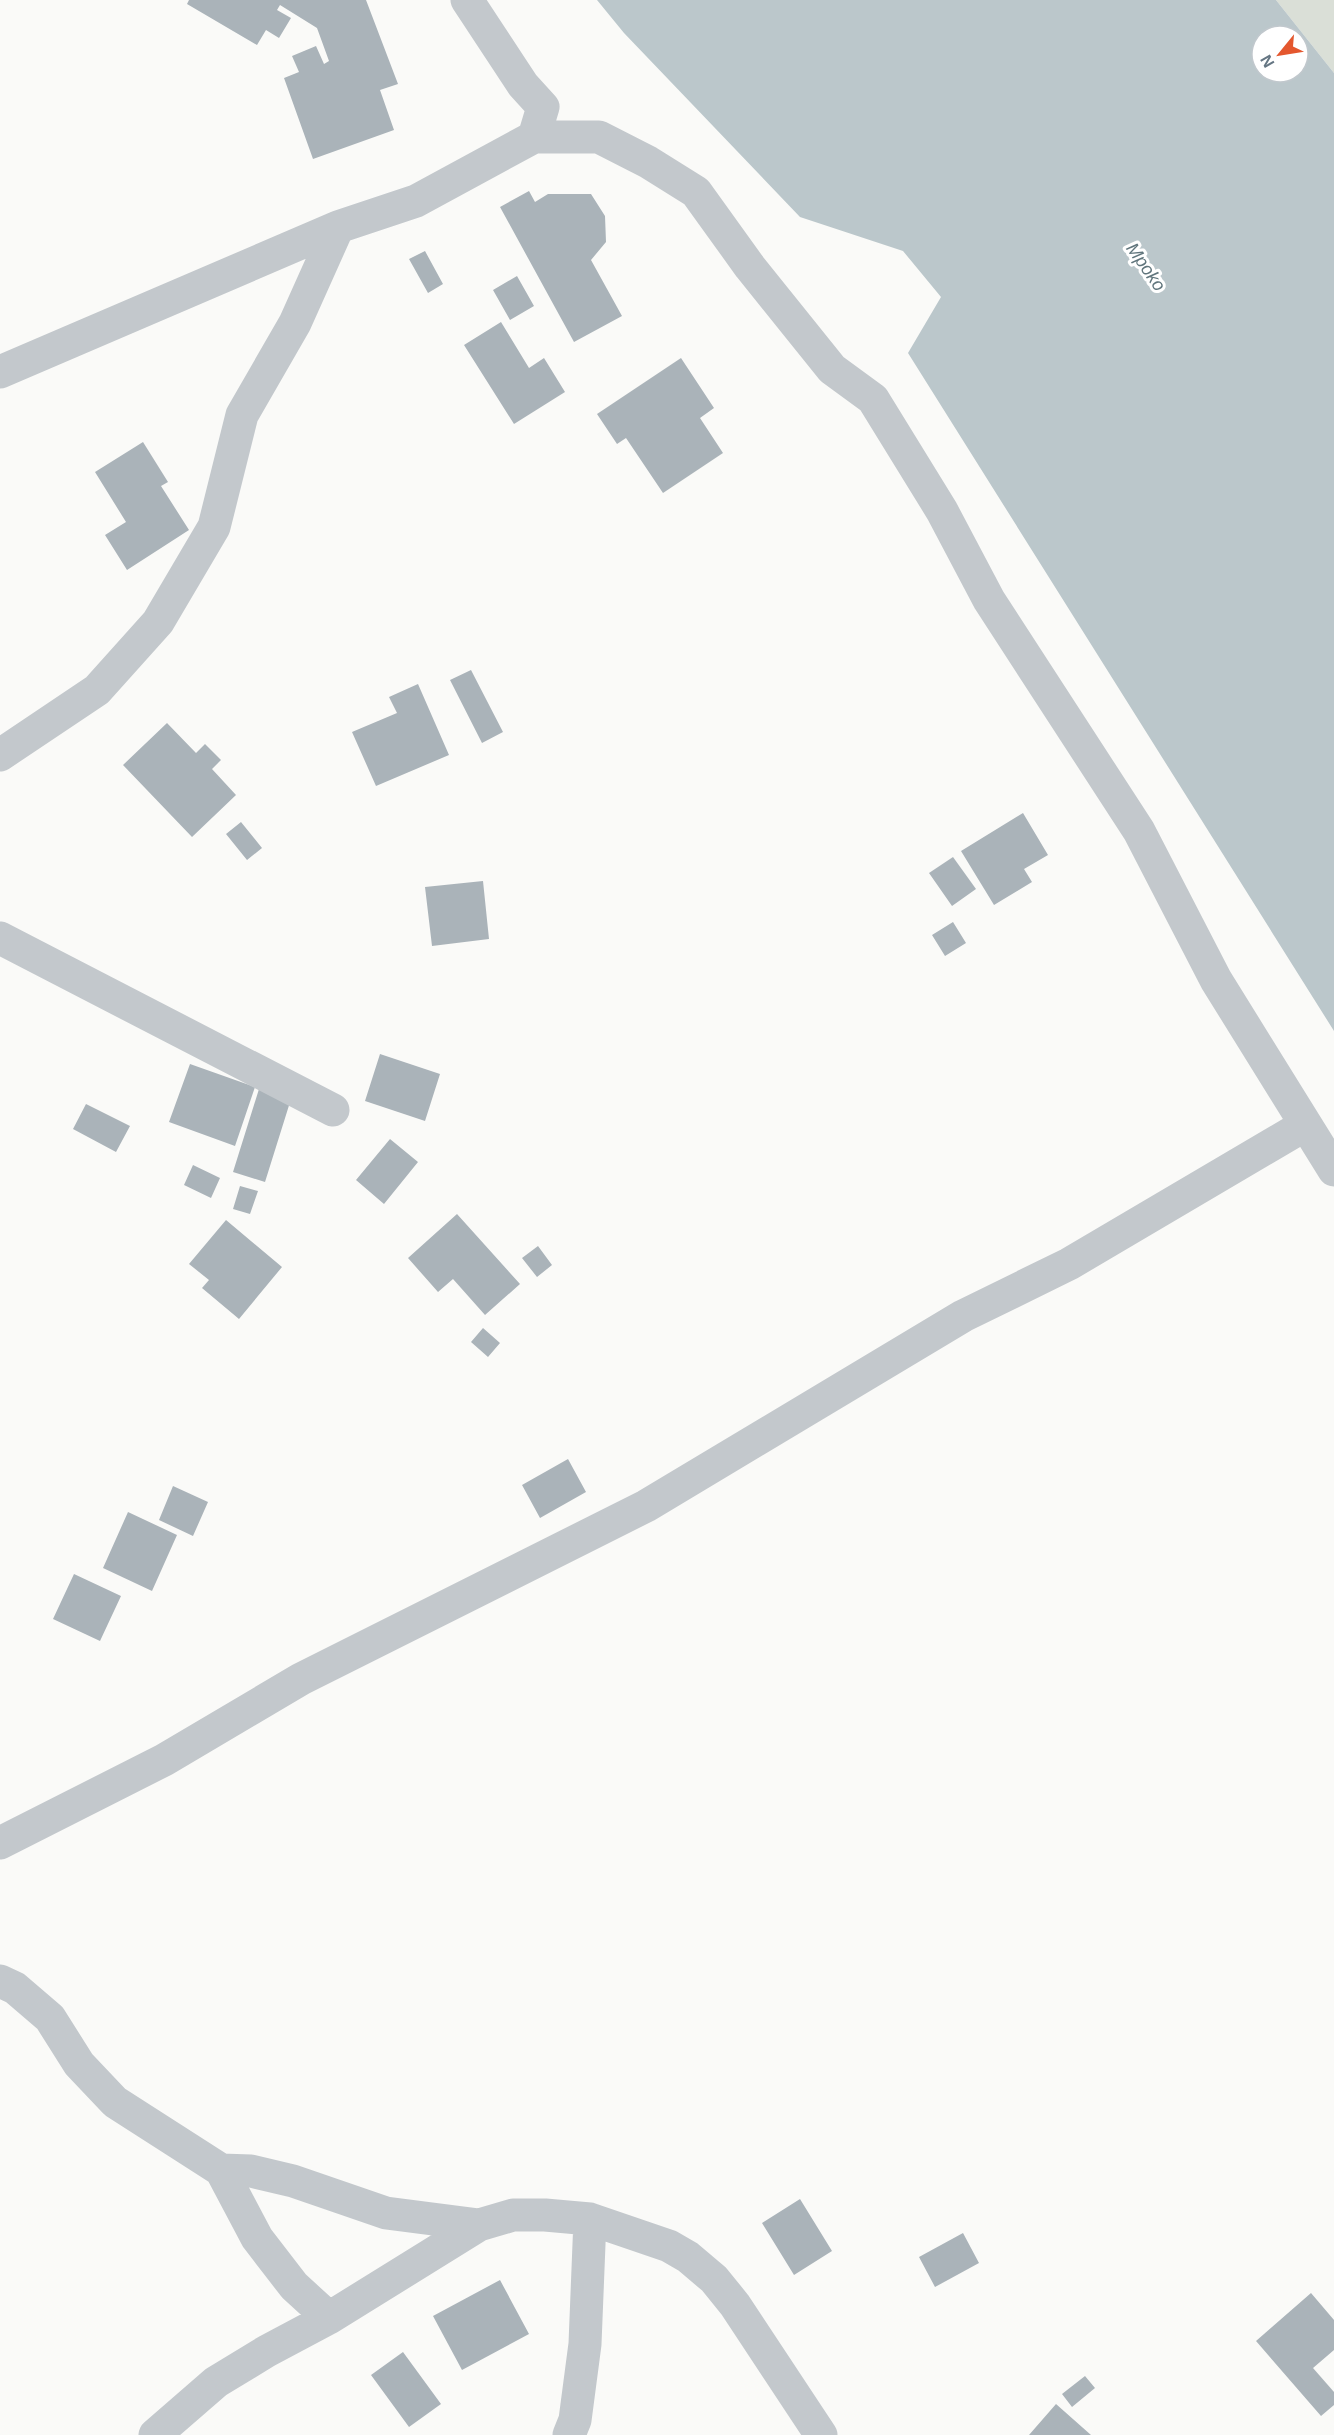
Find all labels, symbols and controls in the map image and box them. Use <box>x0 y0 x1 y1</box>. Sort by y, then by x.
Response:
north arrow <box>1250 24 1310 84</box>
text: N <box>1257 52 1278 71</box>
water label: Mpoko <box>1122 239 1170 295</box>

